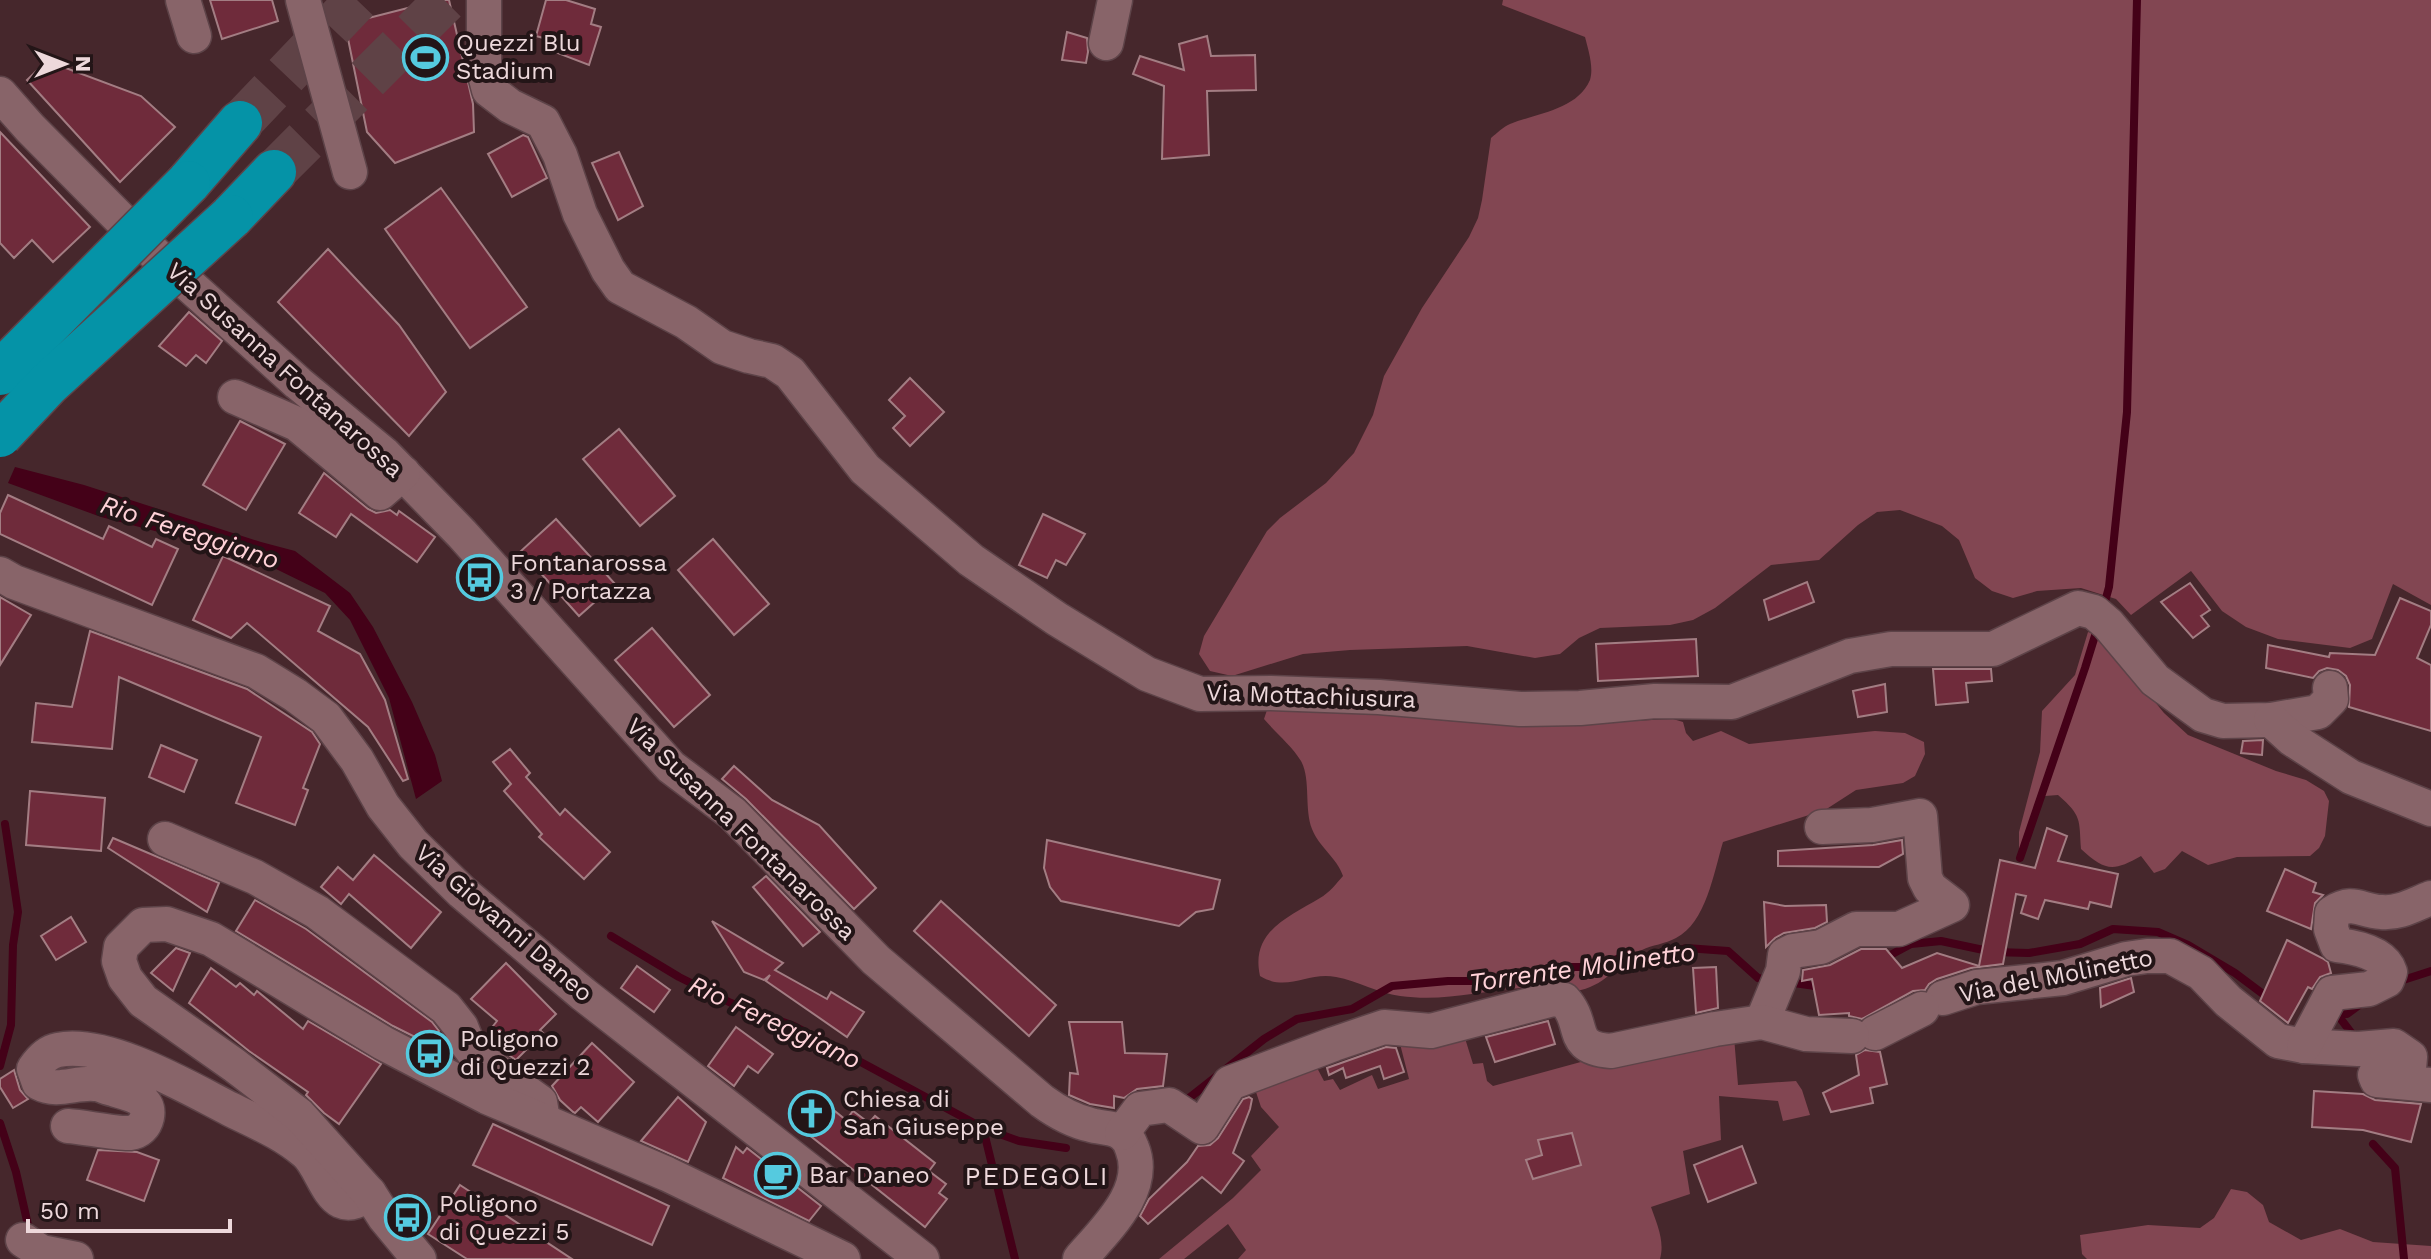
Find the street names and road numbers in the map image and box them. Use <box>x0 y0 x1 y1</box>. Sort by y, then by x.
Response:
street label: Via Susanna Fontanarossa <box>161 257 409 483</box>
street label: Via Mottachiusura <box>1206 678 1416 714</box>
street label: Via Susanna Fontanarossa <box>621 712 861 946</box>
street label: Via Giovanni Daneo <box>410 839 598 1007</box>
street label: Via del Molinetto <box>1957 944 2155 1008</box>

